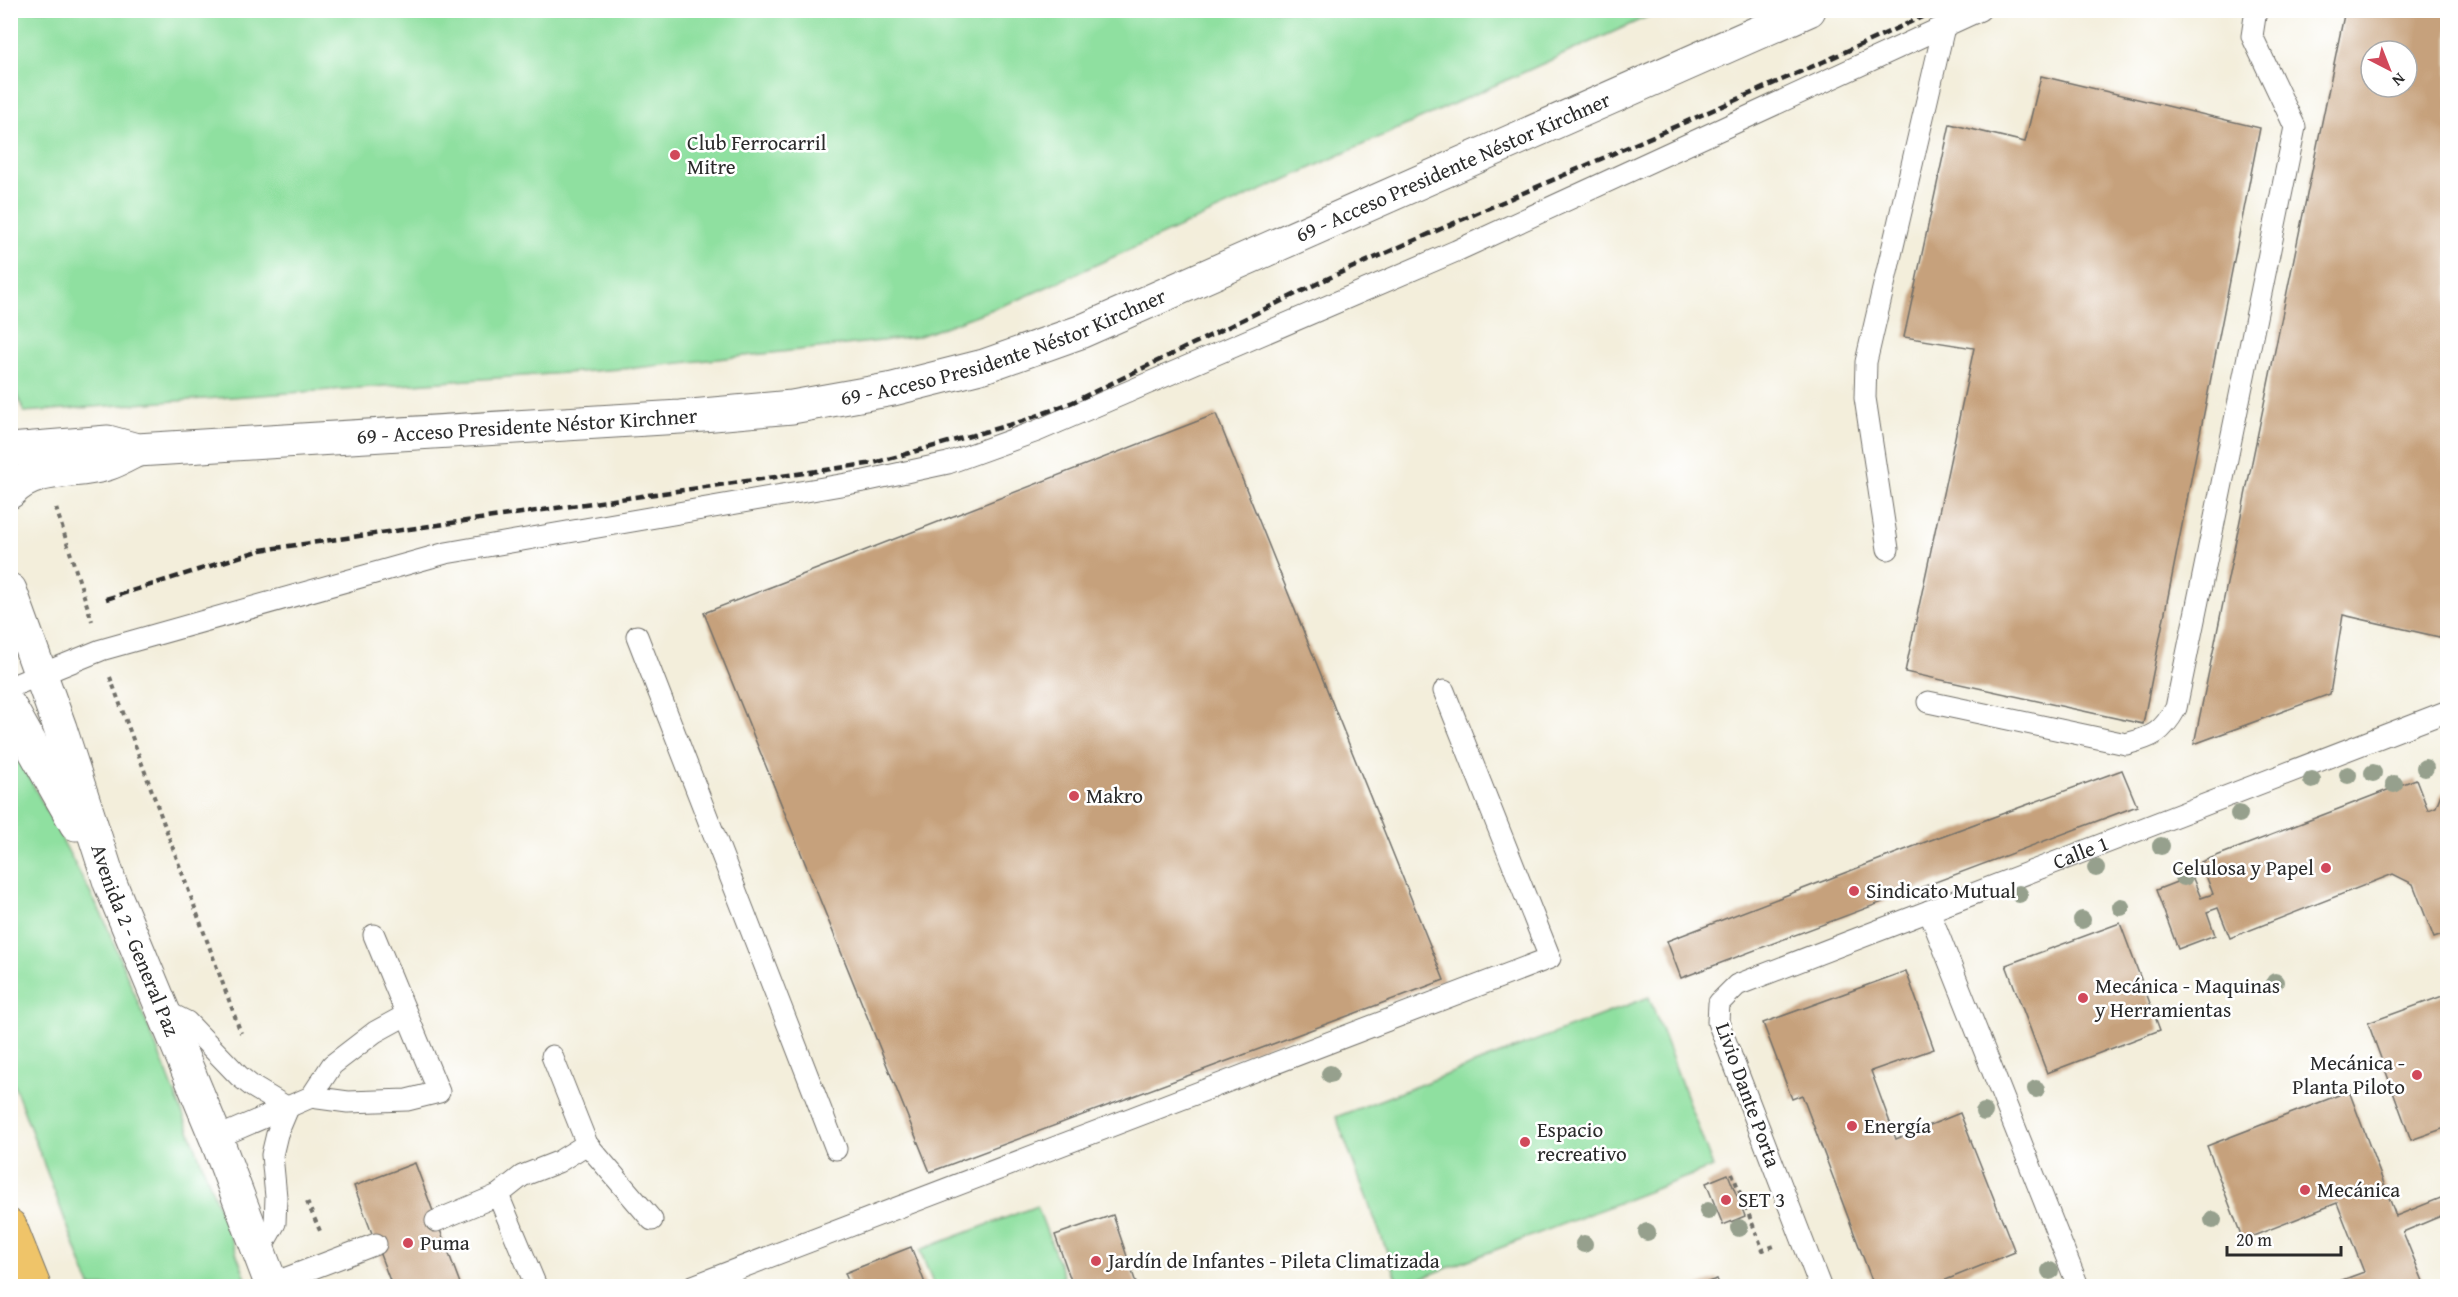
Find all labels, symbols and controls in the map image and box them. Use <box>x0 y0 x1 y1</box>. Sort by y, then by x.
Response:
north arrow <box>2359 39 2419 99</box>
text: N <box>2387 68 2411 93</box>
street label: 69 - Acceso Presidente Néstor Kirchner <box>1290 83 1616 250</box>
place label: Club Ferrocarril Mitre <box>687 127 827 182</box>
marker: Club Ferrocarril Mitre <box>668 148 682 162</box>
street label: 69 - Acceso Presidente Néstor Kirchner <box>838 280 1171 413</box>
street label: 69 - Acceso Presidente Néstor Kirchner <box>356 399 699 452</box>
place label: Makro <box>1086 780 1143 811</box>
marker: Makro <box>1067 789 1081 803</box>
street label: Calle 1 <box>2048 827 2113 877</box>
street label: Avenida 2 - General Paz <box>83 840 188 1041</box>
place label: Celulosa y Papel <box>2173 852 2314 883</box>
marker: Celulosa y Papel <box>2319 861 2333 875</box>
place label: Sindicato Mutual <box>1866 875 2016 906</box>
marker: Sindicato Mutual <box>1847 884 1861 898</box>
place label: Mecánica - Maquinas y Herramientas <box>2094 970 2280 1025</box>
marker: Mecánica - Maquinas y Herramientas <box>2076 991 2090 1005</box>
street label: Livio Dante Porta <box>1708 1018 1789 1172</box>
place label: Mecánica - Planta Piloto <box>2292 1047 2405 1102</box>
marker: Mecánica - Planta Piloto <box>2410 1068 2424 1082</box>
place label: Energía <box>1864 1110 1931 1141</box>
place label: Espacio recreativo <box>1537 1114 1627 1169</box>
marker: Energía <box>1845 1119 1859 1133</box>
marker: Espacio recreativo <box>1518 1135 1532 1149</box>
place label: Mecánica <box>2317 1174 2400 1205</box>
marker: Mecánica <box>2298 1183 2312 1197</box>
place label: SET 3 <box>1738 1184 1785 1215</box>
marker: SET 3 <box>1719 1193 1733 1207</box>
scale bar <box>2227 1219 2341 1257</box>
text: 20 m <box>2236 1226 2272 1253</box>
place label: Puma <box>420 1227 470 1258</box>
marker: Puma <box>401 1236 415 1250</box>
place label: Jardín de Infantes - Pileta Climatizada <box>1105 1245 1440 1276</box>
marker: Jardín de Infantes - Pileta Climatizada <box>1089 1254 1103 1268</box>

